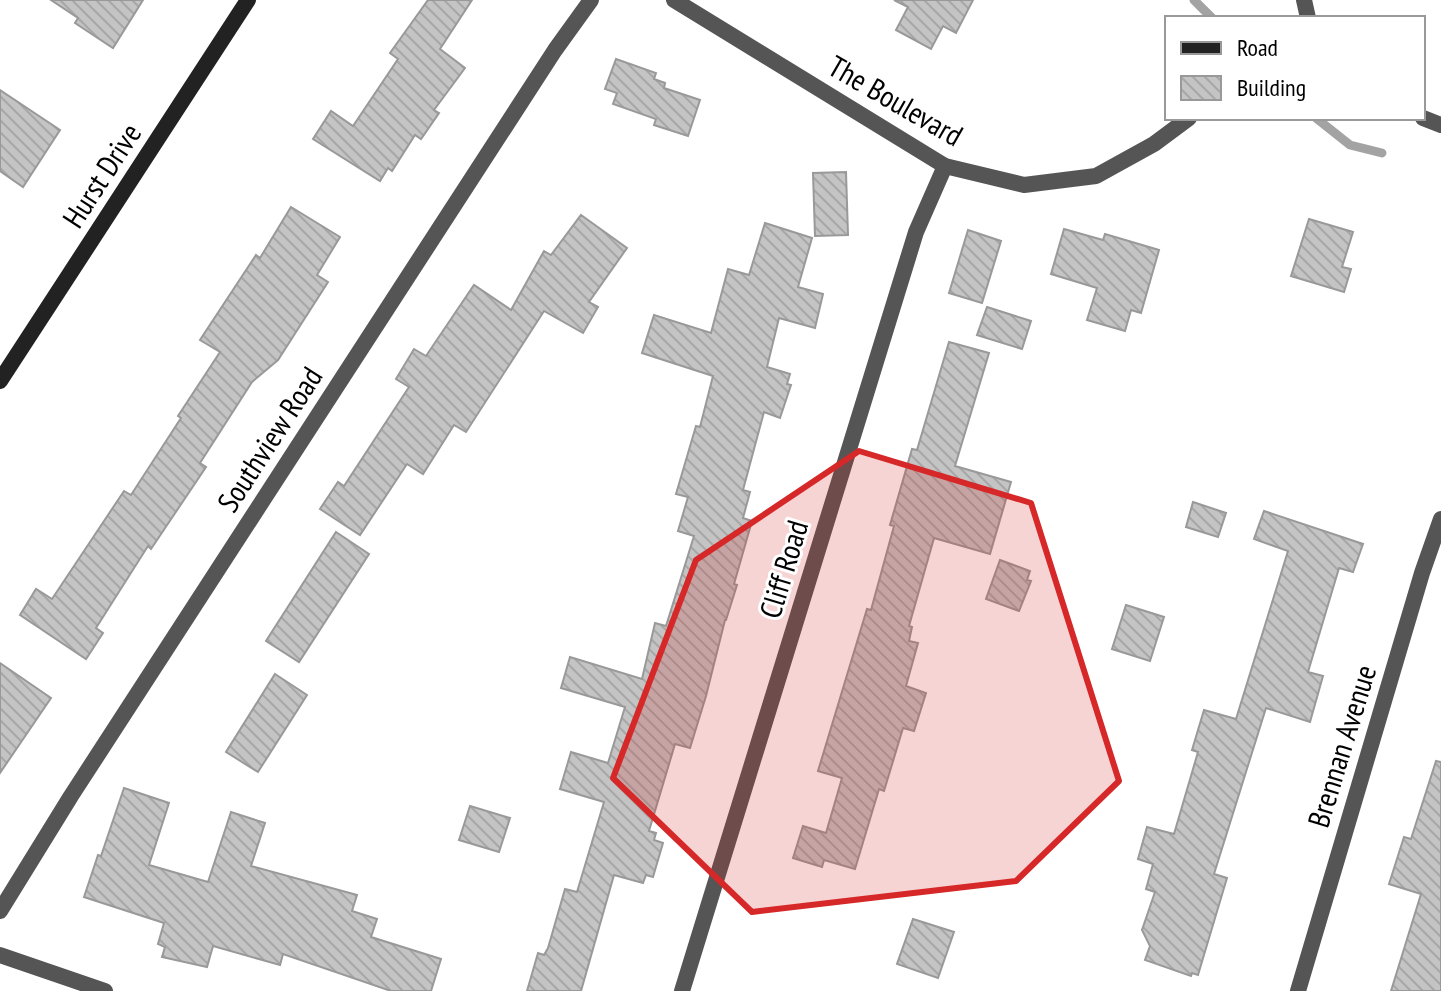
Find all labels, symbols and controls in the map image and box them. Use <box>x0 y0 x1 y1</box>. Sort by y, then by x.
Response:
legend <box>1165 16 1425 120</box>
text: Road <box>1237 32 1278 63</box>
street label: The Boulevard <box>822 46 970 154</box>
text: Building <box>1237 72 1306 103</box>
street label: Hurst Drive <box>53 115 149 235</box>
street label: Southview Road <box>208 359 330 519</box>
street label: Cliff Road <box>750 515 816 623</box>
street label: Brennan Avenue <box>1298 660 1384 832</box>

